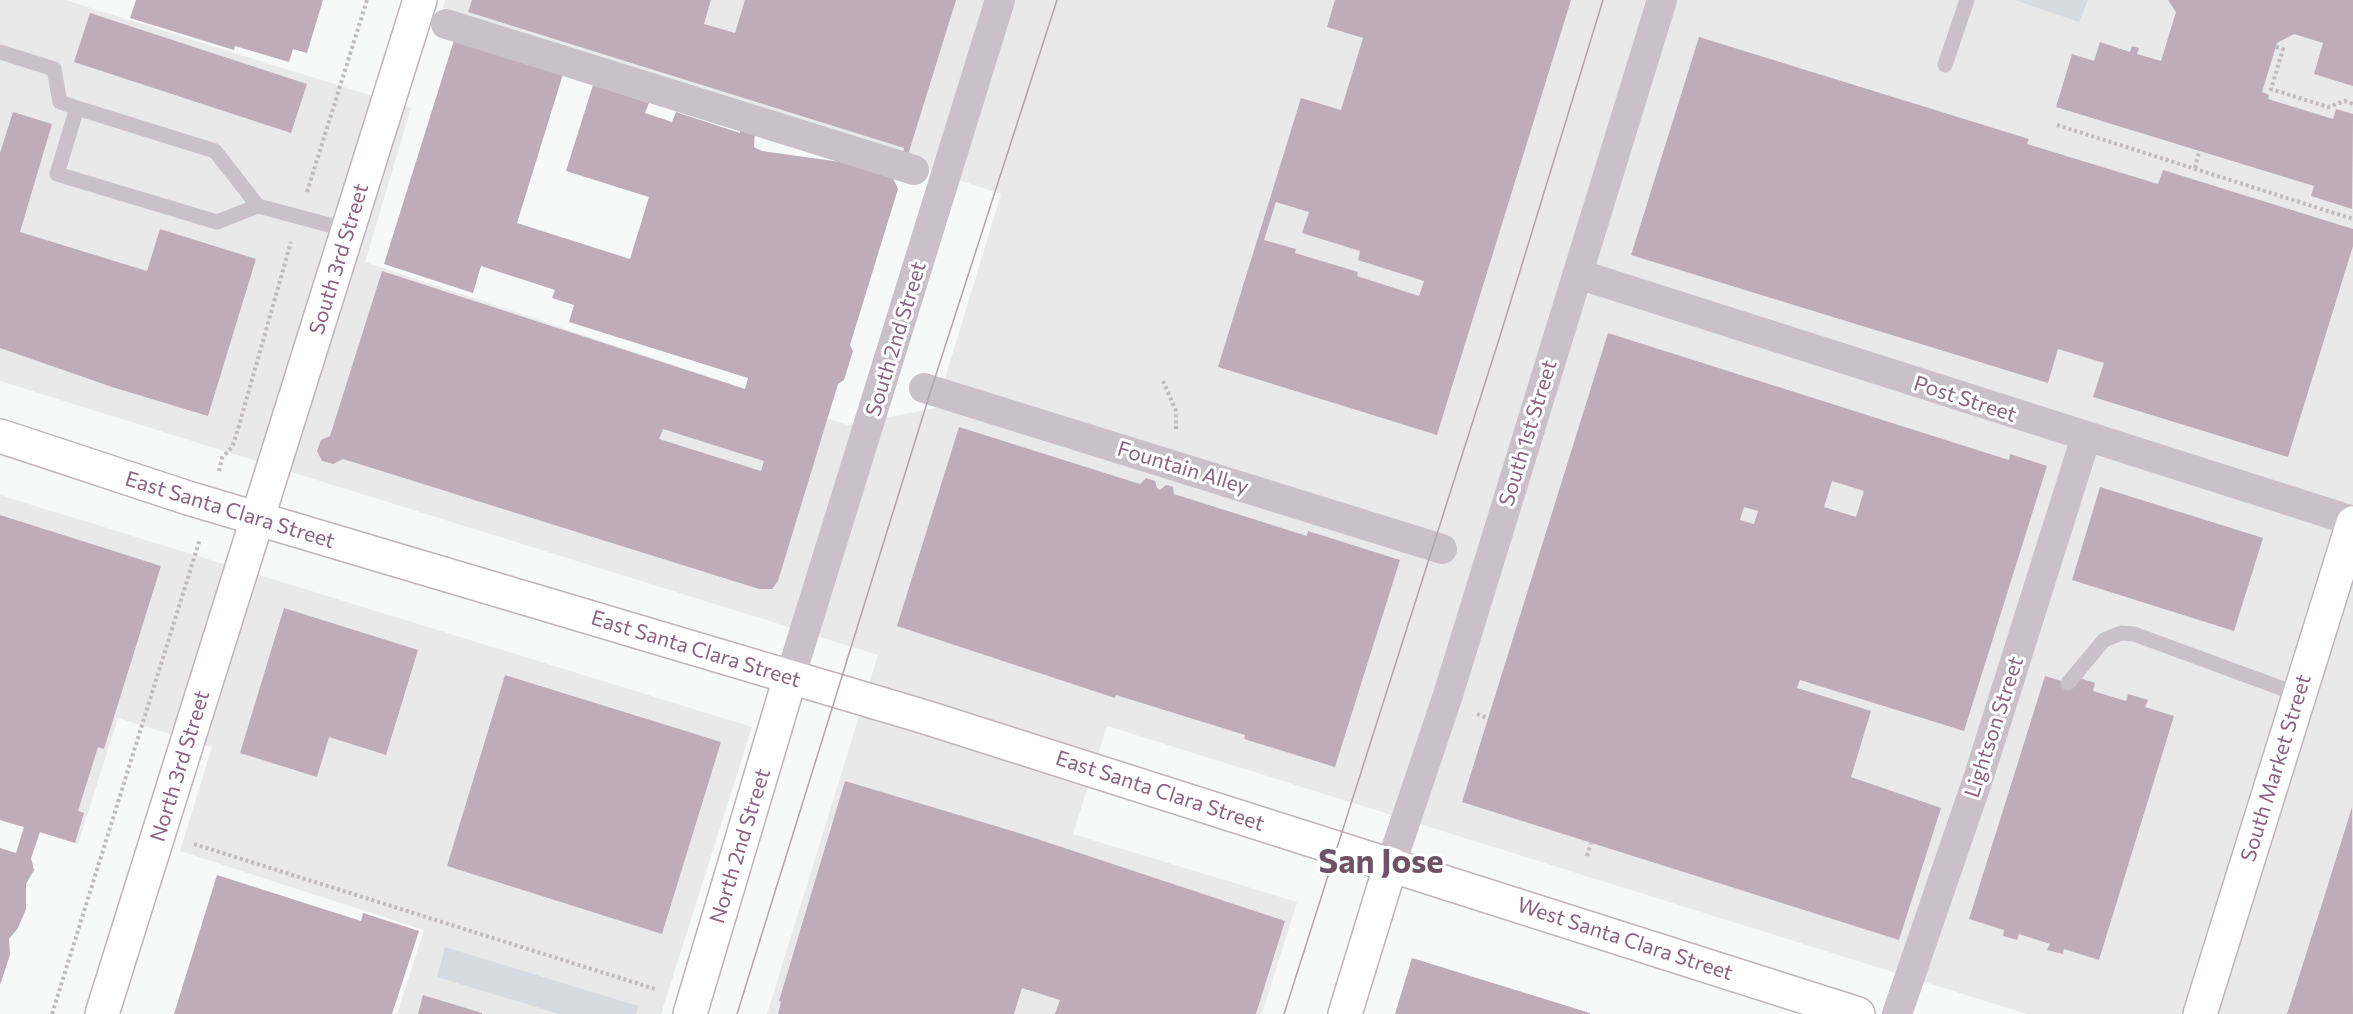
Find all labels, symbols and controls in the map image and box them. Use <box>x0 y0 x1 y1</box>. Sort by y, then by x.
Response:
street label: South 3rd Street <box>304 180 374 338</box>
street label: South 2nd Street <box>860 259 932 419</box>
street label: South 1st Street <box>1494 357 1562 509</box>
street label: Post Street <box>1910 371 2020 427</box>
street label: Fountain Alley <box>1114 436 1252 500</box>
street label: East Santa Clara Street <box>122 466 338 554</box>
street label: East Santa Clara Street <box>588 605 804 693</box>
street label: Lightson Street <box>1959 653 2029 801</box>
street label: South Market Street <box>2236 671 2316 865</box>
street label: North 3rd Street <box>145 687 215 845</box>
street label: East Santa Clara Street <box>1053 745 1267 837</box>
street label: North 2nd Street <box>704 766 776 926</box>
district label: San Jose <box>1318 842 1444 882</box>
street label: West Santa Clara Street <box>1514 892 1736 986</box>

